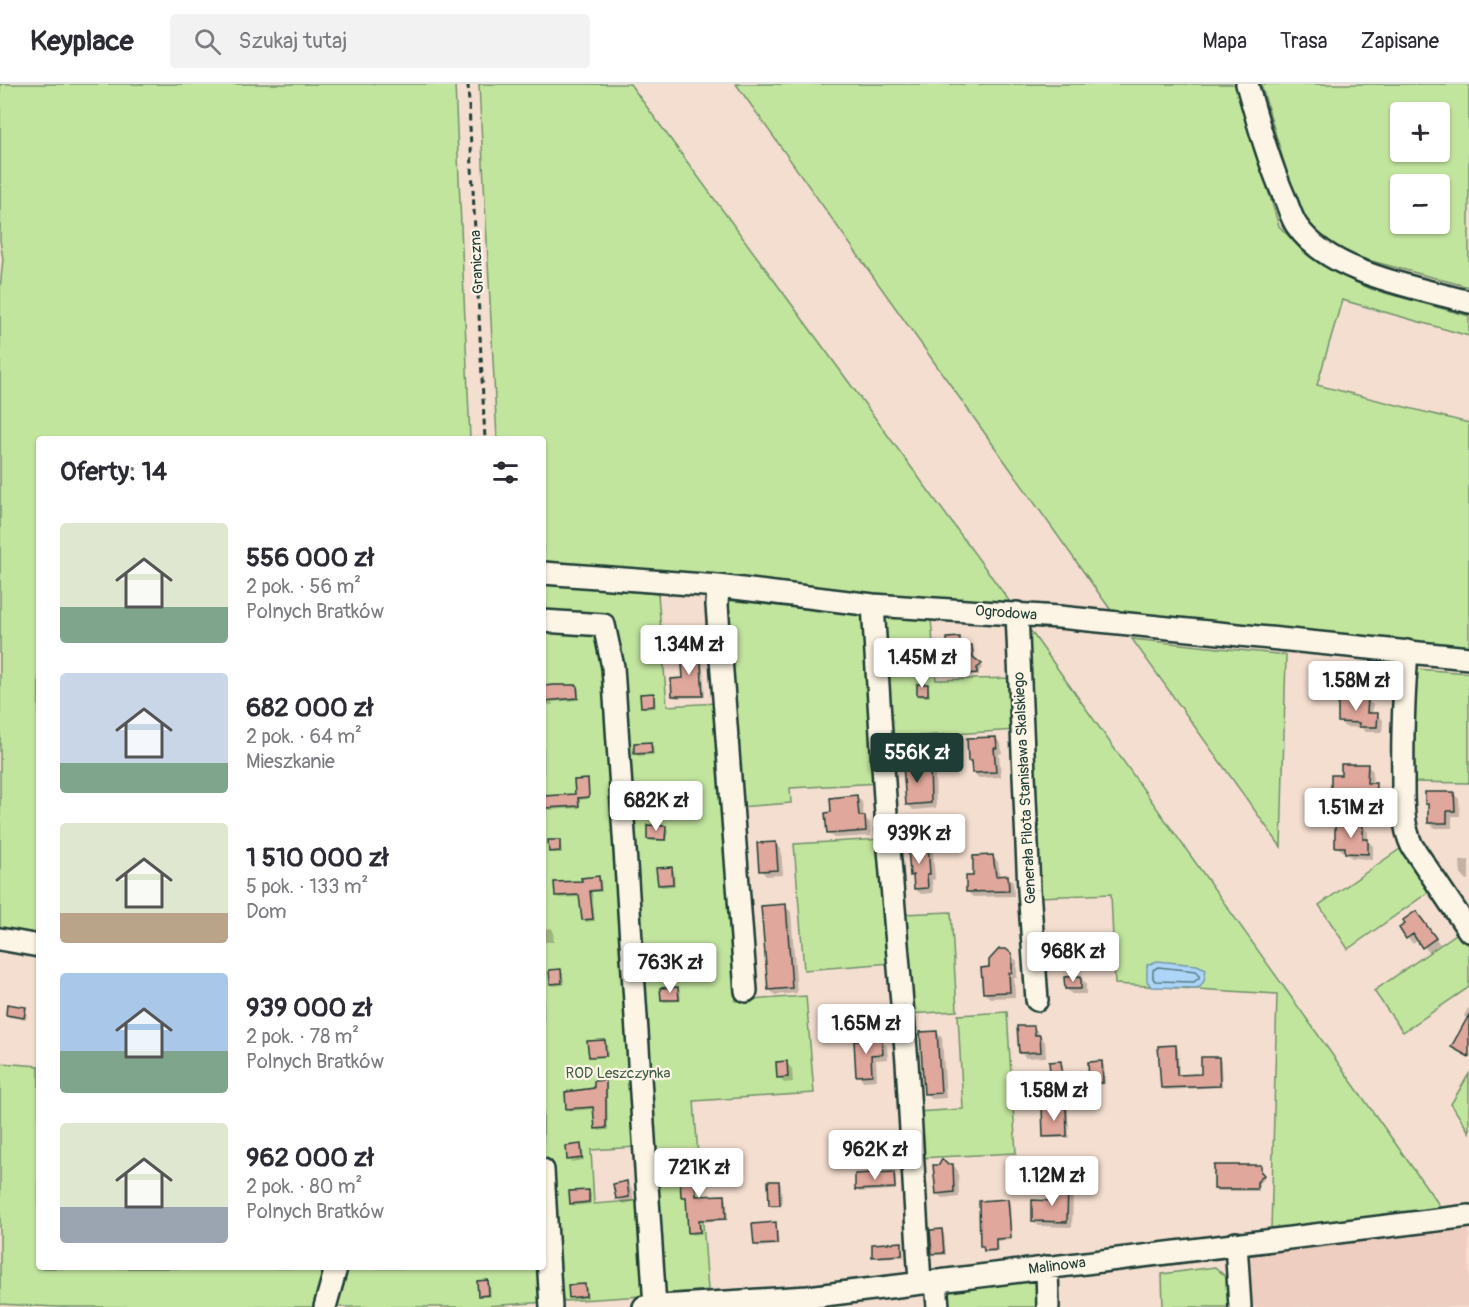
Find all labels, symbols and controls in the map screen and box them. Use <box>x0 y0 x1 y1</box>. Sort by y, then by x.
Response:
search box <box>170 14 590 68</box>
text: Keyplace <box>30 24 134 59</box>
icon: search <box>191 25 224 58</box>
text: Szukaj tutaj <box>239 27 347 55</box>
text: Mapa <box>1202 28 1247 55</box>
text: Trasa <box>1280 28 1328 55</box>
text: Zapisane <box>1361 28 1439 55</box>
map controls <box>1390 102 1450 234</box>
button: + <box>1390 102 1450 162</box>
button: − <box>1390 174 1450 234</box>
street label: Graniczna <box>466 230 488 294</box>
text: Oferty: 14 <box>60 456 167 488</box>
icon: filters <box>489 456 522 489</box>
text: 556 000 zł <box>246 542 374 574</box>
icon: home <box>108 547 180 619</box>
text: 2 pok. · 56 m² <box>246 574 361 599</box>
text: Polnych Bratków <box>246 599 384 624</box>
street label: Ogrodowa <box>974 601 1038 625</box>
pin: 1.34M zł <box>627 625 751 676</box>
text: 1.34M zł <box>654 632 724 657</box>
pin: 1.45M zł <box>860 638 984 689</box>
text: 1.45M zł <box>888 645 956 670</box>
pin: 1.58M zł <box>1294 661 1418 712</box>
text: 1.58M zł <box>1322 668 1390 693</box>
street label: Generała Pilota Stanisława Skalskiego <box>1009 671 1041 905</box>
text: 682 000 zł <box>246 692 373 724</box>
icon: home <box>108 697 180 769</box>
text: 2 pok. · 64 m² <box>246 724 362 749</box>
pin: 556K zł <box>862 733 972 784</box>
text: 556K zł <box>884 740 950 765</box>
text: Mieszkanie <box>246 749 335 774</box>
pin: 682K zł <box>601 781 711 832</box>
text: 682K zł <box>624 788 688 813</box>
pin: 1.51M zł <box>1289 788 1413 839</box>
text: 1.51M zł <box>1319 795 1383 820</box>
pin: 939K zł <box>864 814 974 865</box>
text: 939K zł <box>887 821 951 846</box>
text: 1 510 000 zł <box>246 842 388 874</box>
icon: home <box>108 847 180 919</box>
text: 5 pok. · 133 m² <box>246 874 368 899</box>
text: Dom <box>246 899 286 924</box>
pin: 968K zł <box>1018 932 1128 983</box>
text: 968K zł <box>1041 939 1105 964</box>
pin: 763K zł <box>615 943 725 994</box>
text: 763K zł <box>637 950 703 975</box>
text: 939 000 zł <box>246 992 372 1024</box>
icon: home <box>108 997 180 1069</box>
pin: 1.65M zł <box>804 1004 928 1055</box>
text: 1.65M zł <box>832 1011 900 1036</box>
text: 2 pok. · 78 m² <box>246 1024 359 1049</box>
text: Polnych Bratków <box>246 1049 384 1074</box>
park label: ROD Leszczynka <box>566 1064 670 1083</box>
pin: 1.58M zł <box>992 1071 1116 1122</box>
text: 1.58M zł <box>1020 1078 1088 1103</box>
pin: 962K zł <box>820 1130 930 1181</box>
text: 962K zł <box>843 1137 907 1162</box>
text: 962 000 zł <box>246 1142 374 1174</box>
icon: home <box>108 1147 180 1219</box>
pin: 721K zł <box>644 1148 754 1199</box>
text: 721K zł <box>668 1155 730 1180</box>
pin: 1.12M zł <box>990 1156 1114 1207</box>
text: 1.12M zł <box>1019 1163 1085 1188</box>
text: 2 pok. · 80 m² <box>246 1174 362 1199</box>
text: Polnych Bratków <box>246 1199 384 1224</box>
street label: Malinowa <box>1027 1253 1087 1279</box>

